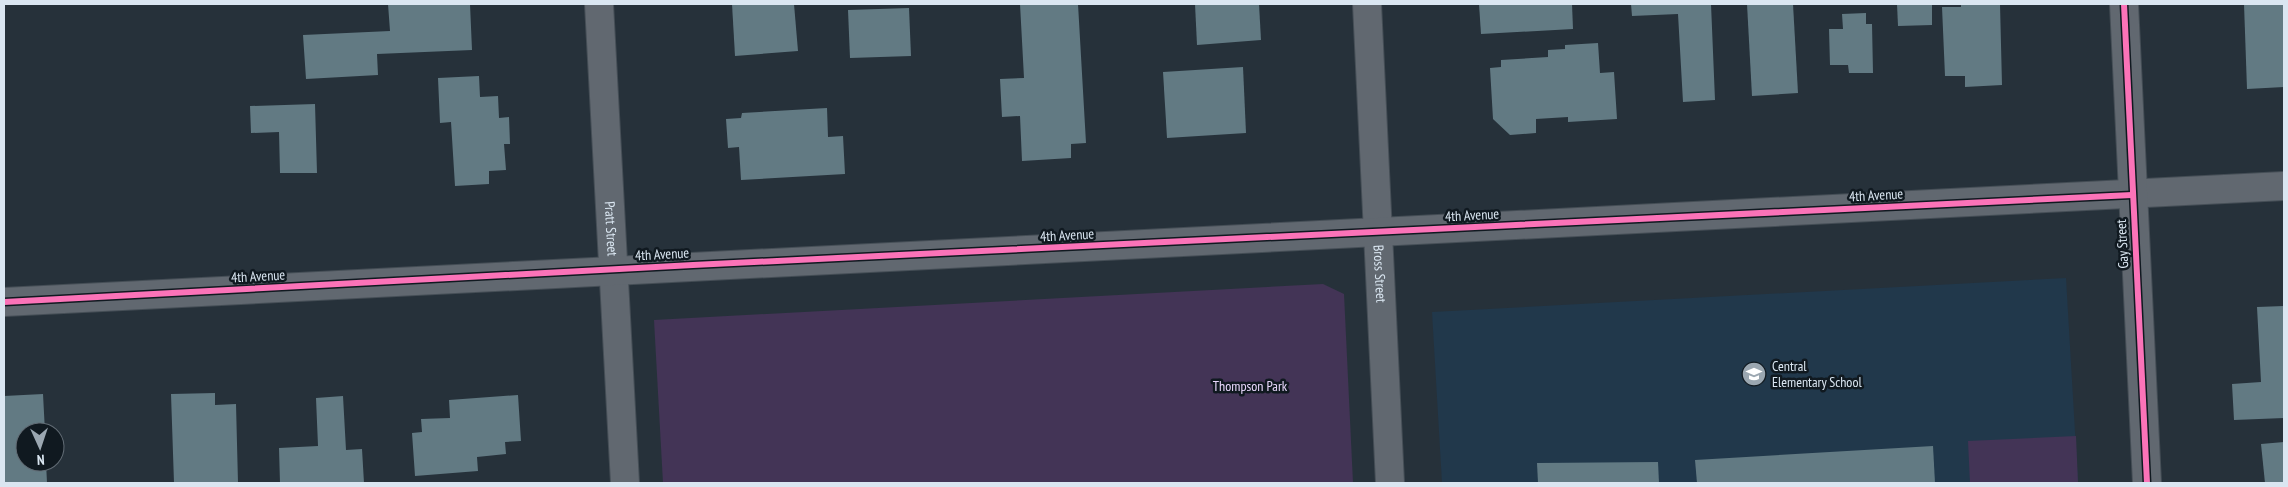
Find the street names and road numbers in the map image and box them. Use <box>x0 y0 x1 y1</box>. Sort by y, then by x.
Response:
street label: 4th Avenue <box>1848 185 1904 205</box>
street label: Pratt Street <box>601 201 622 257</box>
street label: 4th Avenue <box>1444 205 1500 225</box>
street label: Gay Street <box>2112 219 2132 269</box>
street label: 4th Avenue <box>1039 225 1095 245</box>
street label: 4th Avenue <box>634 244 690 264</box>
street label: Bross Street <box>1370 244 1390 303</box>
street label: 4th Avenue <box>230 266 286 286</box>

